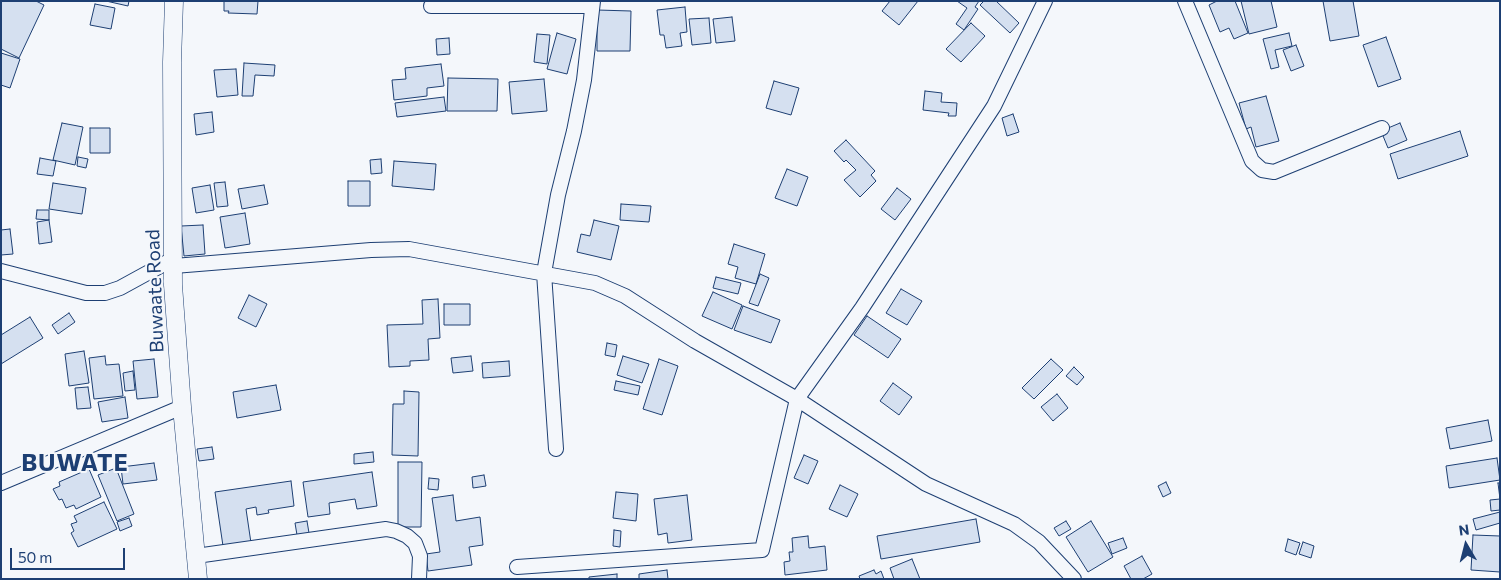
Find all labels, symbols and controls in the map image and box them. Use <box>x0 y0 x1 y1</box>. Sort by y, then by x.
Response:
street label: Buwaate Road <box>141 229 169 353</box>
district label: BUWATE <box>20 449 130 477</box>
north arrow <box>1441 520 1491 570</box>
text: N <box>1457 521 1470 539</box>
scale bar <box>12 538 128 570</box>
text: 50 m <box>18 548 52 566</box>

